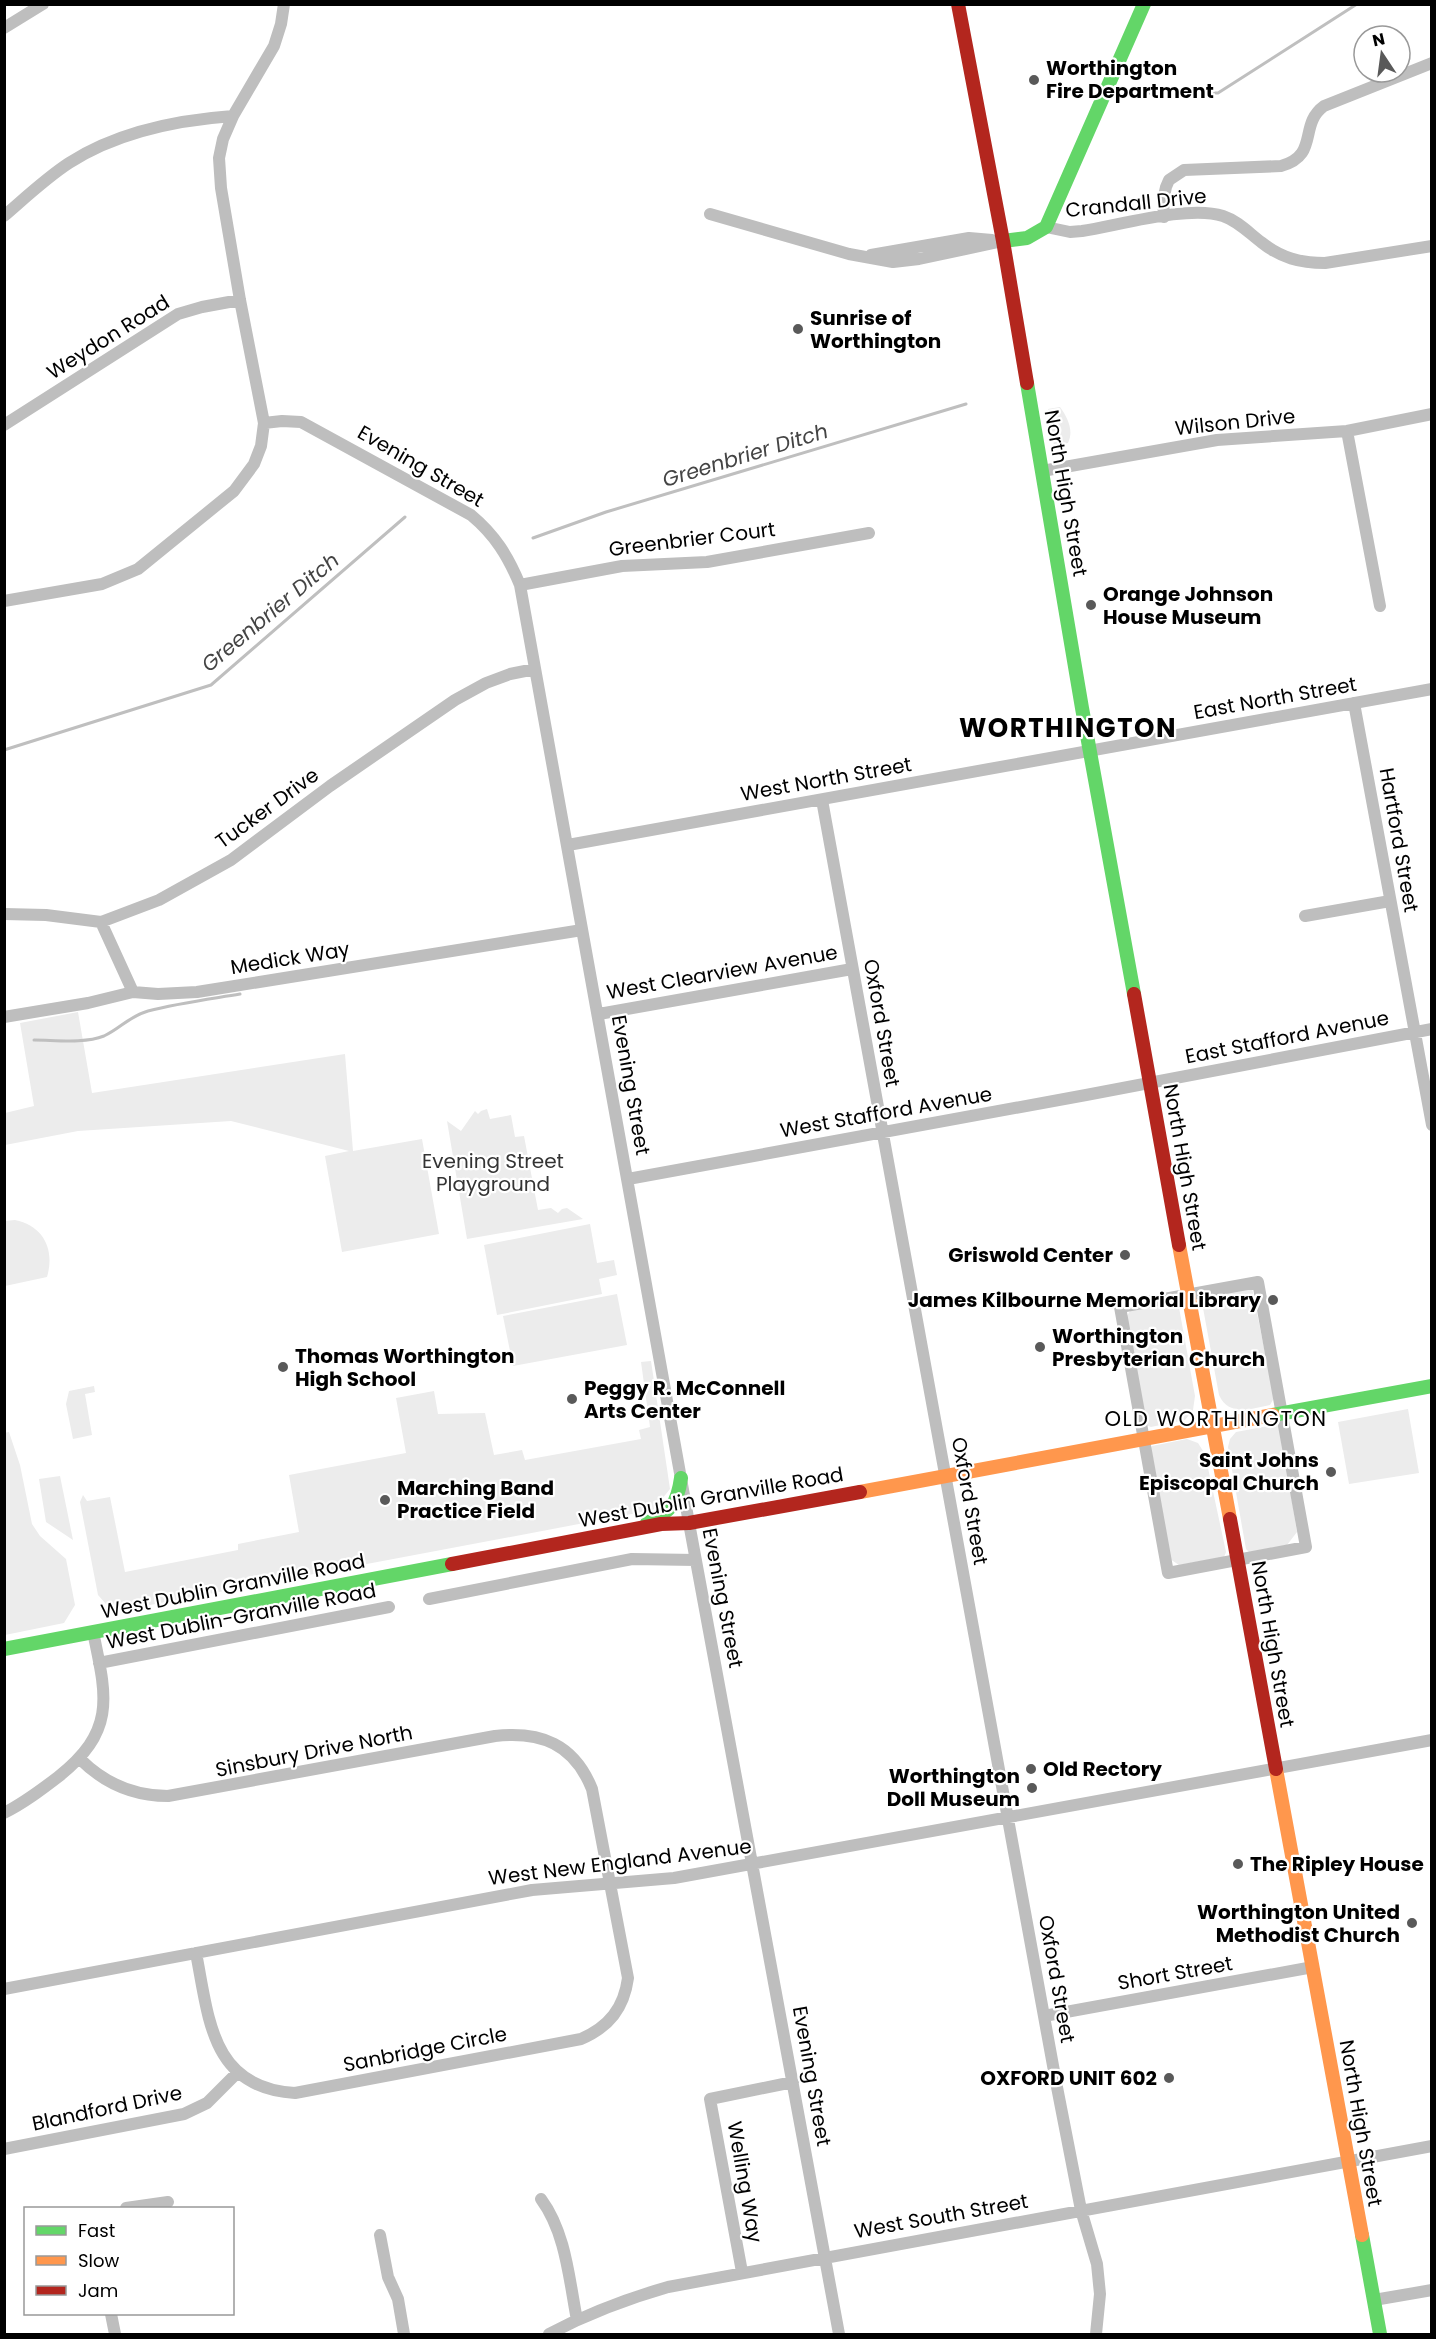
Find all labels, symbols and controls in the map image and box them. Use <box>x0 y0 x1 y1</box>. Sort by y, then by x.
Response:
north arrow <box>1352 24 1412 84</box>
text: N <box>1370 27 1387 52</box>
place label: Worthington Fire Department <box>1046 54 1214 105</box>
marker: Worthington Fire Department <box>1027 73 1041 87</box>
street label: Crandall Drive <box>1064 182 1208 224</box>
street label: Weydon Road <box>41 288 175 386</box>
place label: Sunrise of Worthington <box>810 304 941 355</box>
marker: Sunrise of Worthington <box>791 322 805 336</box>
street label: Wilson Drive <box>1173 402 1297 442</box>
street label: North High Street <box>1038 407 1094 579</box>
water label: Greenbrier Ditch <box>659 416 831 494</box>
street label: Evening Street <box>353 418 489 514</box>
street label: Greenbrier Court <box>607 515 777 563</box>
water label: Greenbrier Ditch <box>195 546 345 678</box>
place label: Orange Johnson House Museum <box>1103 580 1273 631</box>
marker: Orange Johnson House Museum <box>1084 598 1098 612</box>
street label: East North Street <box>1191 670 1359 726</box>
district label: WORTHINGTON <box>959 710 1177 746</box>
street label: West North Street <box>738 750 914 808</box>
street label: Tucker Drive <box>210 761 324 855</box>
street label: Hartford Street <box>1373 765 1425 915</box>
street label: Medick Way <box>228 935 352 981</box>
street label: West Clearview Avenue <box>604 938 840 1006</box>
street label: Oxford Street <box>857 957 907 1089</box>
street label: East Stafford Avenue <box>1183 1004 1391 1070</box>
street label: Evening Street <box>605 1013 657 1157</box>
street label: West Stafford Avenue <box>778 1080 994 1144</box>
street label: North High Street <box>1157 1081 1213 1253</box>
park label: Evening Street Playground <box>422 1147 564 1198</box>
place label: Griswold Center <box>948 1241 1113 1269</box>
marker: Griswold Center <box>1118 1248 1132 1262</box>
place label: James Kilbourne Memorial Library <box>908 1286 1261 1314</box>
marker: James Kilbourne Memorial Library <box>1266 1293 1280 1307</box>
place label: Worthington Presbyterian Church <box>1052 1322 1265 1373</box>
marker: Worthington Presbyterian Church <box>1033 1340 1047 1354</box>
place label: Thomas Worthington High School <box>295 1342 514 1393</box>
marker: Thomas Worthington High School <box>276 1360 290 1374</box>
place label: Peggy R. McConnell Arts Center <box>584 1374 785 1425</box>
marker: Peggy R. McConnell Arts Center <box>565 1392 579 1406</box>
district label: OLD WORTHINGTON <box>1104 1404 1328 1433</box>
street label: Oxford Street <box>945 1435 995 1567</box>
place label: Saint Johns Episcopal Church <box>1139 1446 1319 1497</box>
street label: West Dublin Granville Road <box>576 1460 846 1534</box>
marker: Saint Johns Episcopal Church <box>1324 1465 1338 1479</box>
place label: Marching Band Practice Field <box>397 1474 554 1525</box>
marker: Marching Band Practice Field <box>378 1493 392 1507</box>
street label: Evening Street <box>696 1526 750 1670</box>
street label: West Dublin Granville Road <box>99 1547 367 1625</box>
street label: North High Street <box>1245 1558 1301 1730</box>
street label: West Dublin-Granville Road <box>104 1576 378 1656</box>
street label: Sinsbury Drive North <box>213 1718 415 1784</box>
place label: Old Rectory <box>1043 1755 1162 1783</box>
place label: Worthington Doll Museum <box>887 1762 1020 1813</box>
marker: Old Rectory <box>1024 1762 1038 1776</box>
marker: Worthington Doll Museum <box>1025 1781 1039 1795</box>
street label: West New England Avenue <box>487 1832 753 1892</box>
place label: The Ripley House <box>1250 1850 1424 1878</box>
marker: The Ripley House <box>1231 1857 1245 1871</box>
place label: Worthington United Methodist Church <box>1197 1898 1400 1949</box>
street label: Oxford Street <box>1032 1913 1082 2045</box>
marker: Worthington United Methodist Church <box>1405 1916 1419 1930</box>
street label: Short Street <box>1115 1949 1235 1997</box>
street label: Evening Street <box>786 2004 838 2148</box>
street label: Sanbridge Circle <box>341 2019 509 2079</box>
street label: North High Street <box>1333 2037 1389 2209</box>
place label: OXFORD UNIT 602 <box>980 2064 1157 2092</box>
marker: OXFORD UNIT 602 <box>1162 2071 1176 2085</box>
street label: Blandford Drive <box>29 2078 185 2138</box>
street label: Welling Way <box>721 2119 769 2245</box>
street label: West South Street <box>852 2187 1030 2245</box>
legend <box>24 2207 234 2315</box>
text: Fast <box>78 2218 115 2243</box>
text: Slow <box>78 2248 120 2273</box>
text: Jam <box>78 2278 118 2303</box>

